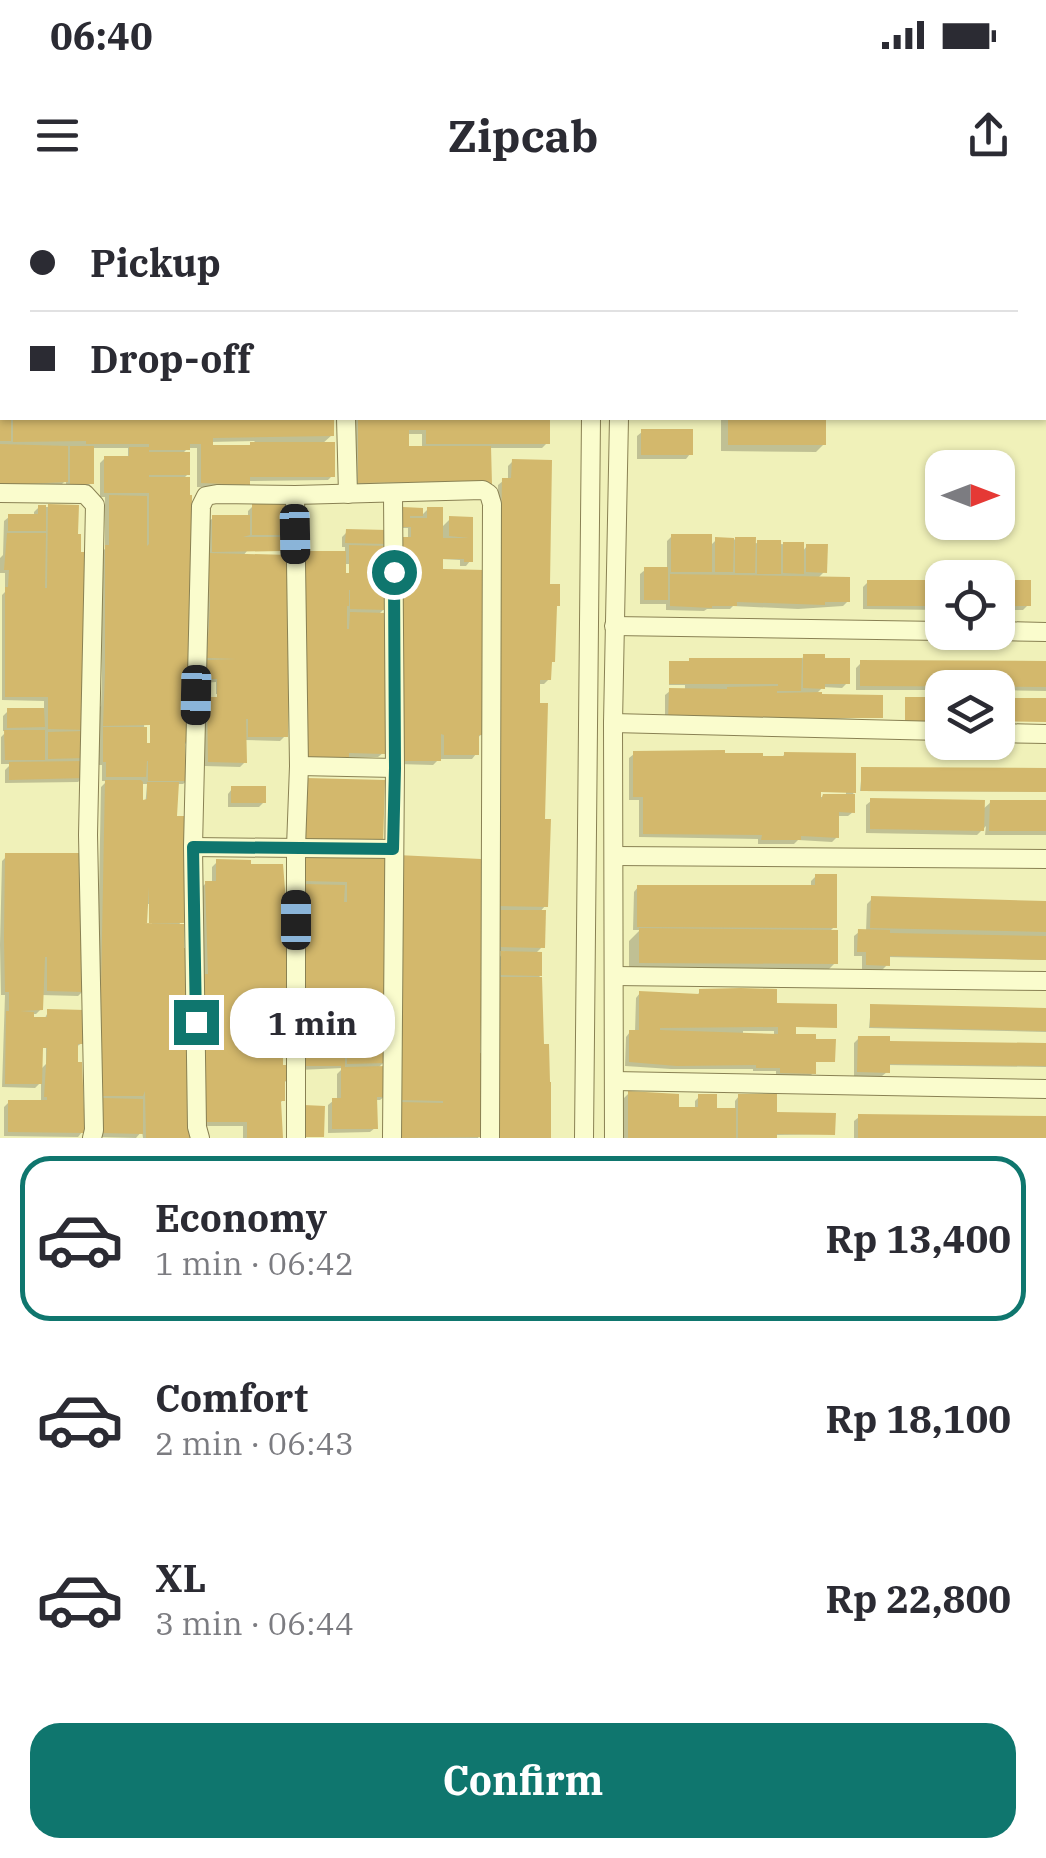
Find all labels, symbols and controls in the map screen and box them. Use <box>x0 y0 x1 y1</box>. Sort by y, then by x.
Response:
text: 06:40 <box>50 11 153 60</box>
text: Zipcab <box>448 106 598 164</box>
icon: menu <box>30 108 85 163</box>
icon: share <box>961 108 1016 163</box>
text: Pickup <box>90 238 221 287</box>
text: Drop-off <box>90 334 252 383</box>
north arrow <box>925 450 1015 540</box>
map controls <box>925 450 1015 760</box>
car <box>279 504 311 564</box>
route start <box>372 550 417 595</box>
button: locate <box>925 560 1015 650</box>
car <box>180 665 212 725</box>
button: layers <box>925 670 1015 760</box>
car <box>281 890 311 950</box>
callout: 1 min <box>231 987 396 1057</box>
route end <box>174 1000 219 1045</box>
text: 1 min <box>268 1002 357 1044</box>
text: Economy <box>155 1193 327 1242</box>
icon: car <box>35 1194 125 1284</box>
text: Rp 13,400 <box>825 1214 1011 1263</box>
text: 1 min · 06:42 <box>155 1242 354 1284</box>
text: Comfort <box>155 1373 308 1422</box>
icon: car <box>35 1374 125 1464</box>
text: Rp 18,100 <box>825 1394 1011 1443</box>
text: 2 min · 06:43 <box>155 1422 354 1464</box>
text: XL <box>155 1553 206 1602</box>
icon: car <box>35 1554 125 1644</box>
text: Rp 22,800 <box>825 1574 1011 1623</box>
text: 3 min · 06:44 <box>155 1602 354 1644</box>
button: Confirm <box>30 1723 1016 1838</box>

